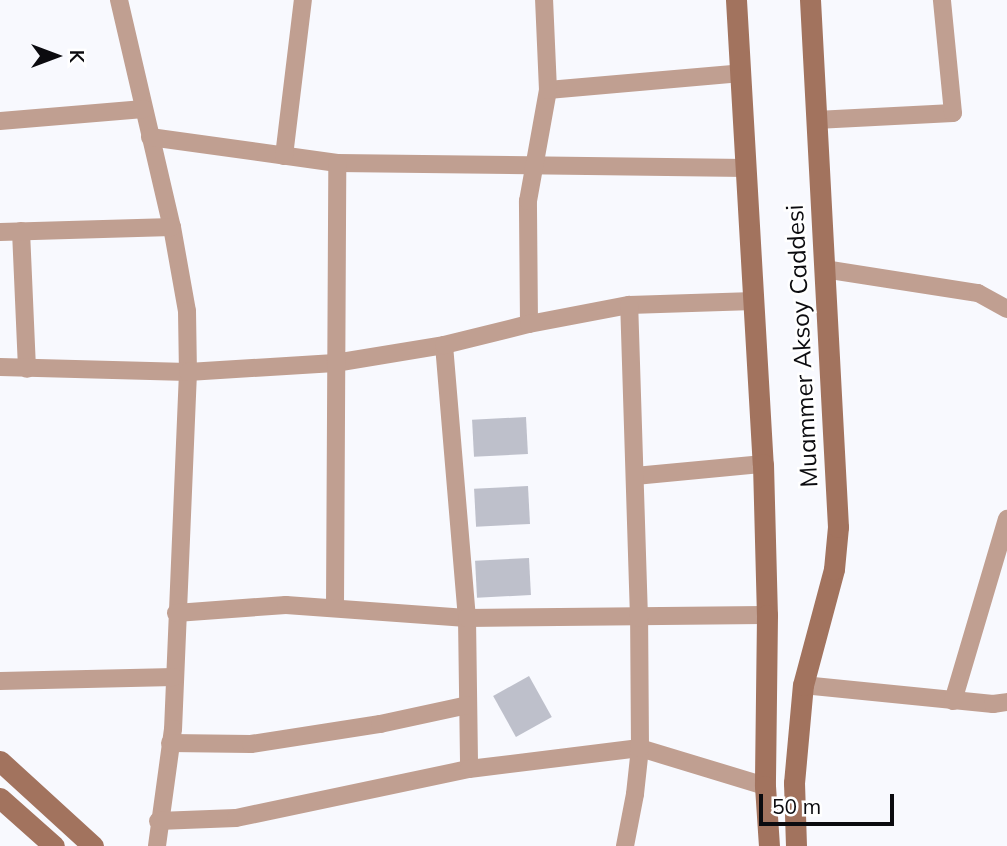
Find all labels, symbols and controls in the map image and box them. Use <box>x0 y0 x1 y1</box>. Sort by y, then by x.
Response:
north arrow <box>21 21 91 91</box>
text: K <box>65 50 89 62</box>
street label: Muammer Aksoy Caddesi <box>780 204 824 488</box>
scale bar <box>762 780 897 824</box>
text: 50 m <box>772 793 821 819</box>

